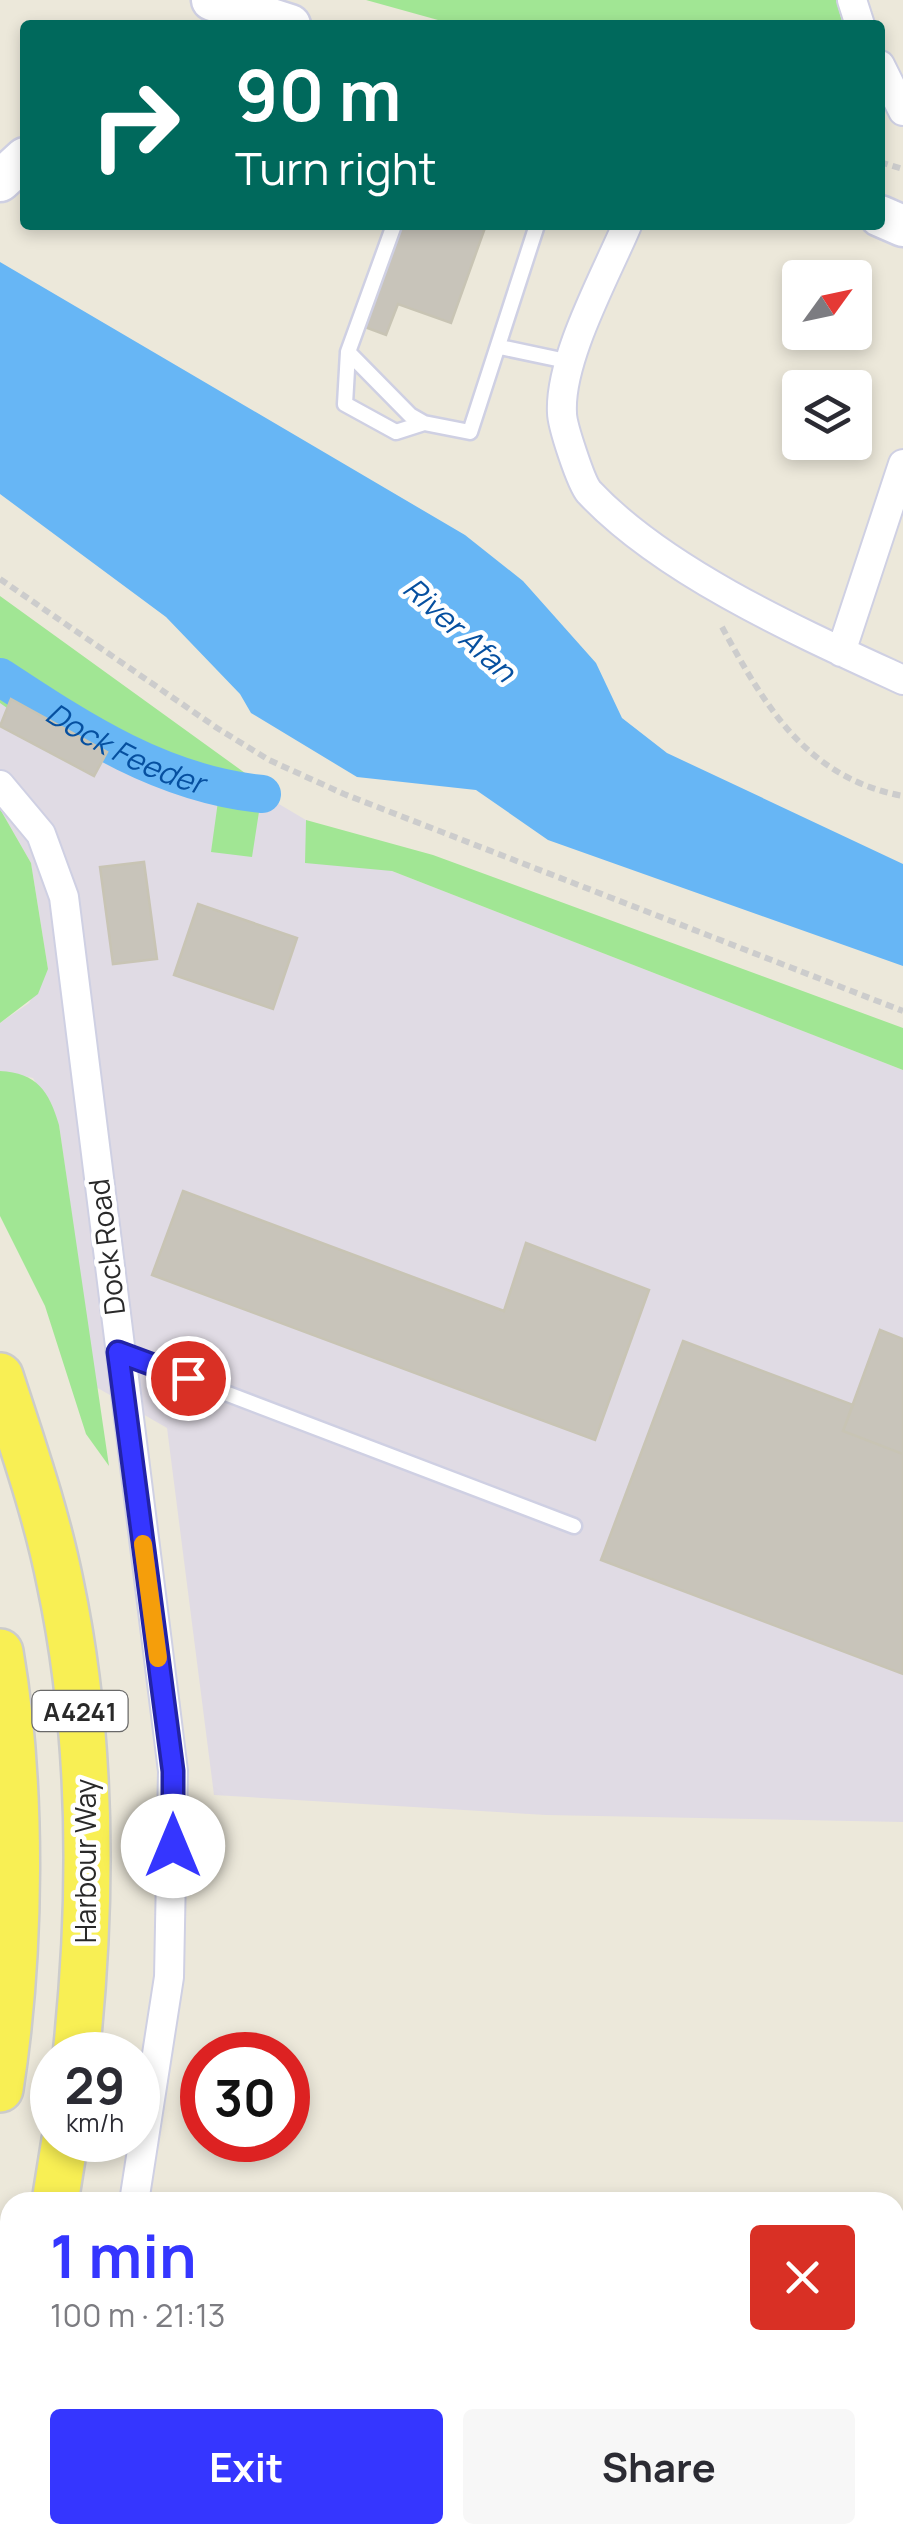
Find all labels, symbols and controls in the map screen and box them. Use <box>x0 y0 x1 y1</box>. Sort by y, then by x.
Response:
text: 90 m <box>235 46 402 142</box>
icon: right <box>70 60 200 190</box>
text: Turn right <box>235 137 436 199</box>
north arrow <box>782 260 872 350</box>
map controls <box>782 260 872 460</box>
button: layers <box>782 370 872 460</box>
water label: River Afan <box>395 568 526 691</box>
water label: Dock Feeder <box>39 692 213 804</box>
street label: Dock Road <box>79 1177 133 1317</box>
pin <box>146 1336 231 1421</box>
icon: arrive <box>161 1351 216 1406</box>
road number: A4241 <box>32 1691 128 1731</box>
street label: Harbour Way <box>66 1778 104 1943</box>
position arrow <box>121 1794 225 1898</box>
speed limit sign: 30 <box>180 2032 310 2162</box>
text: 29 <box>65 2051 125 2119</box>
text: km/h <box>66 2105 124 2140</box>
text: 1 min <box>50 2214 197 2296</box>
button: close <box>750 2225 855 2330</box>
text: 100 m · 21:13 <box>50 2293 226 2337</box>
button: Exit <box>50 2409 443 2524</box>
button: Share <box>463 2409 855 2524</box>

